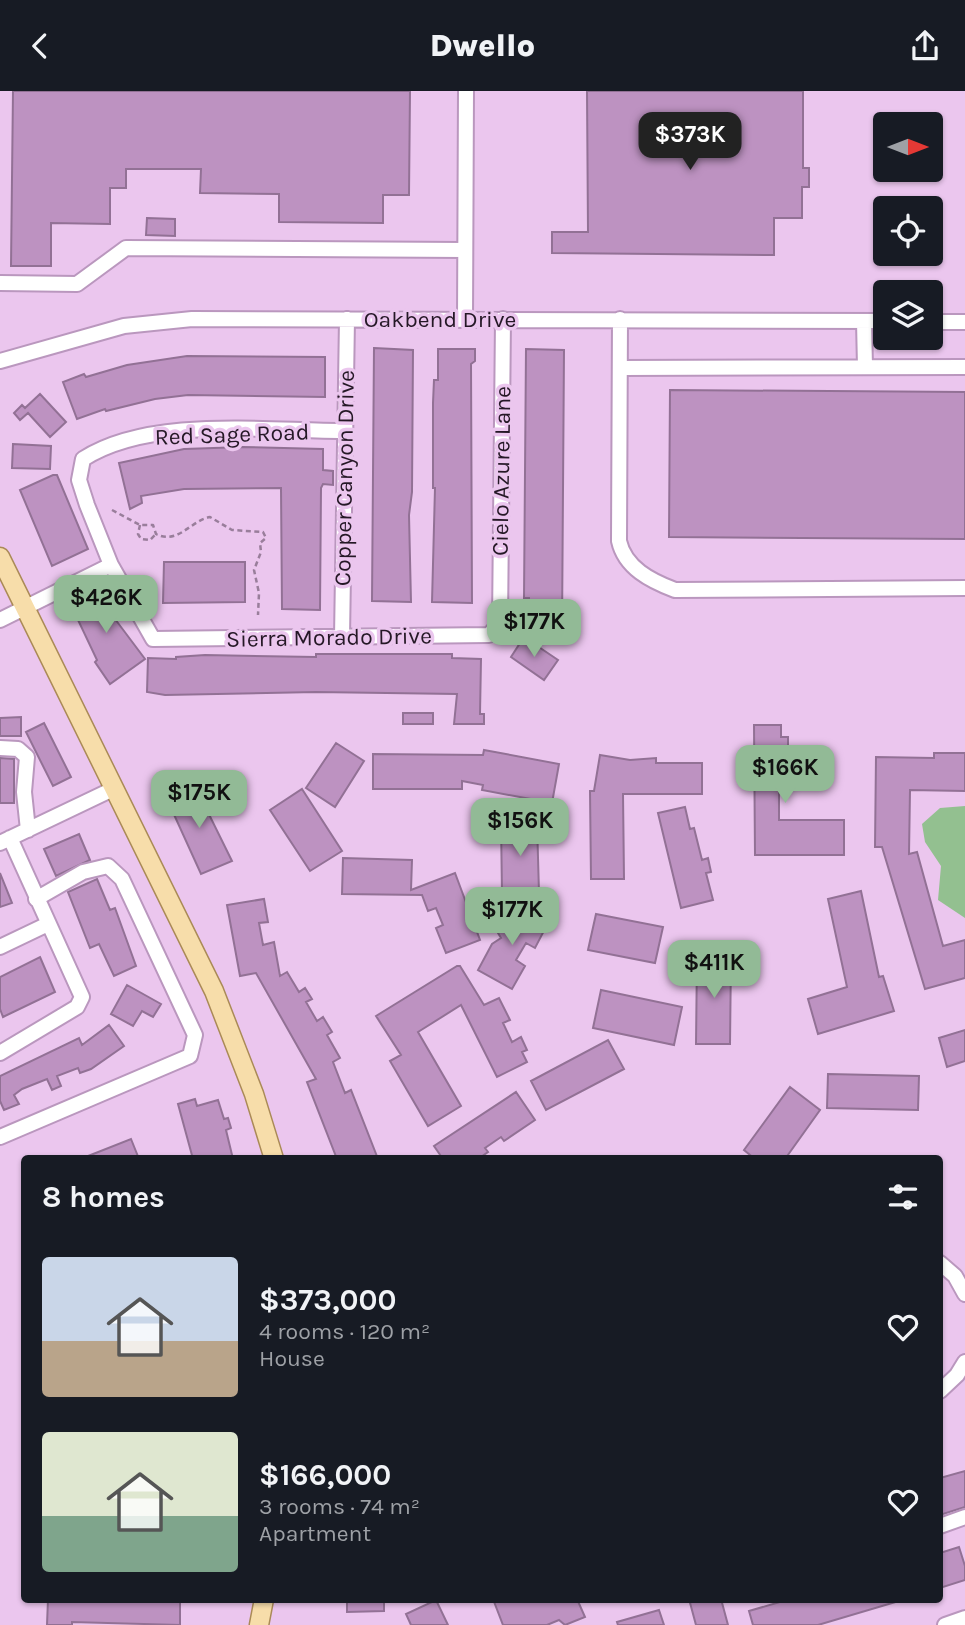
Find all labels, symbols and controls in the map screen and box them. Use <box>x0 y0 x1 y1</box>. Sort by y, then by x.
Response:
icon: back <box>21 27 59 65</box>
text: Dwello <box>430 27 535 64</box>
icon: share <box>906 27 944 65</box>
north arrow <box>873 112 943 182</box>
map controls <box>873 112 943 350</box>
pin: $373K <box>641 113 739 172</box>
text: $373K <box>655 121 725 148</box>
button: locate <box>873 196 943 266</box>
button: layers <box>873 280 943 350</box>
street label: Oakbend Drive <box>364 306 516 333</box>
street label: Copper Canyon Drive <box>329 370 360 586</box>
street label: Cielo Azure Lane <box>487 386 516 556</box>
street label: Red Sage Road <box>154 418 310 451</box>
pin: $426K <box>57 575 155 635</box>
text: $426K <box>70 584 142 611</box>
pin: $177K <box>485 599 583 659</box>
text: $177K <box>503 608 565 635</box>
street label: Sierra Morado Drive <box>226 622 432 653</box>
pin: $166K <box>736 745 834 805</box>
text: $166K <box>751 754 819 781</box>
pin: $175K <box>150 771 248 830</box>
text: $175K <box>167 779 231 806</box>
pin: $156K <box>471 799 569 858</box>
text: $156K <box>487 807 553 834</box>
pin: $177K <box>463 887 561 947</box>
text: $177K <box>481 896 543 923</box>
pin: $411K <box>665 941 763 1000</box>
text: $411K <box>684 949 744 976</box>
icon: filters <box>884 1178 922 1216</box>
text: 8 homes <box>42 1179 165 1215</box>
text: $373,000 <box>259 1282 396 1318</box>
icon: home <box>98 1285 182 1369</box>
icon: heart <box>884 1308 922 1346</box>
text: 4 rooms · 120 m² <box>259 1318 430 1345</box>
text: House <box>259 1345 325 1372</box>
text: $166,000 <box>259 1457 391 1493</box>
icon: home <box>98 1460 182 1544</box>
icon: heart <box>884 1483 922 1521</box>
text: 3 rooms · 74 m² <box>259 1493 420 1520</box>
text: Apartment <box>259 1520 371 1547</box>

